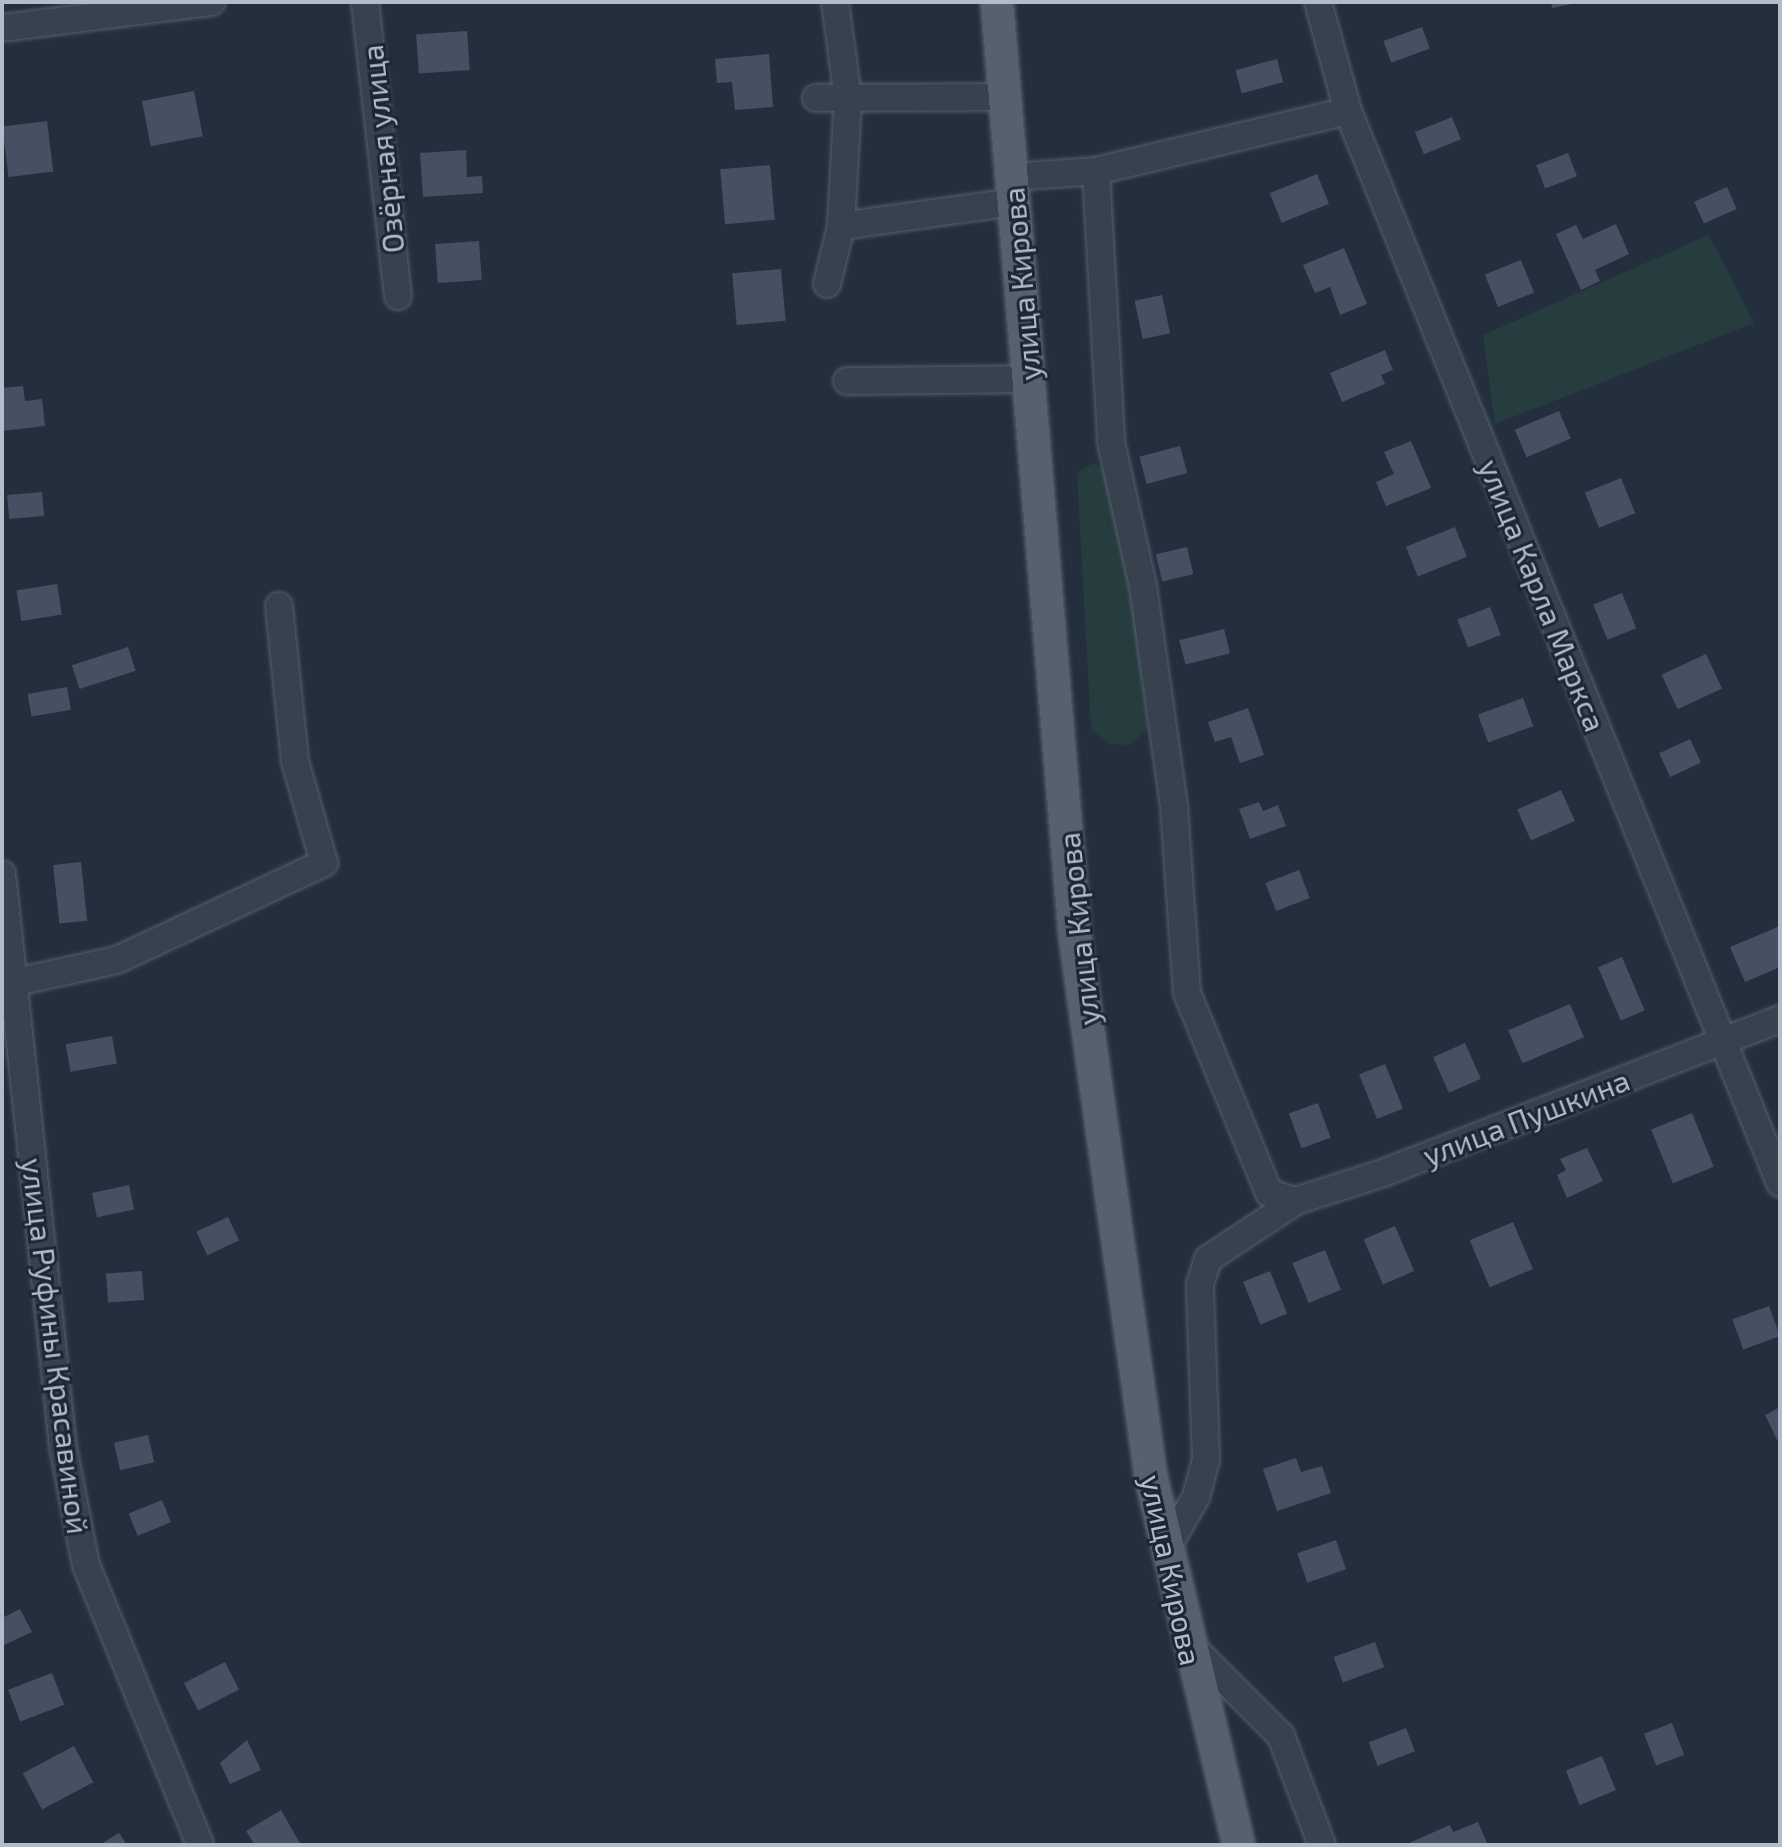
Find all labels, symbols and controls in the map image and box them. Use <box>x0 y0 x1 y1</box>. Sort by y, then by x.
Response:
street label: Озёрная улица <box>353 43 411 255</box>
street label: улица Кирова <box>995 186 1047 382</box>
street label: улица Карла Маркса <box>1472 454 1614 736</box>
street label: улица Кирова <box>1050 831 1106 1027</box>
street label: улица Пушкина <box>1418 1061 1634 1173</box>
street label: улица Руфины Красавиной <box>15 1156 97 1536</box>
street label: улица Кирова <box>1134 1471 1210 1669</box>

